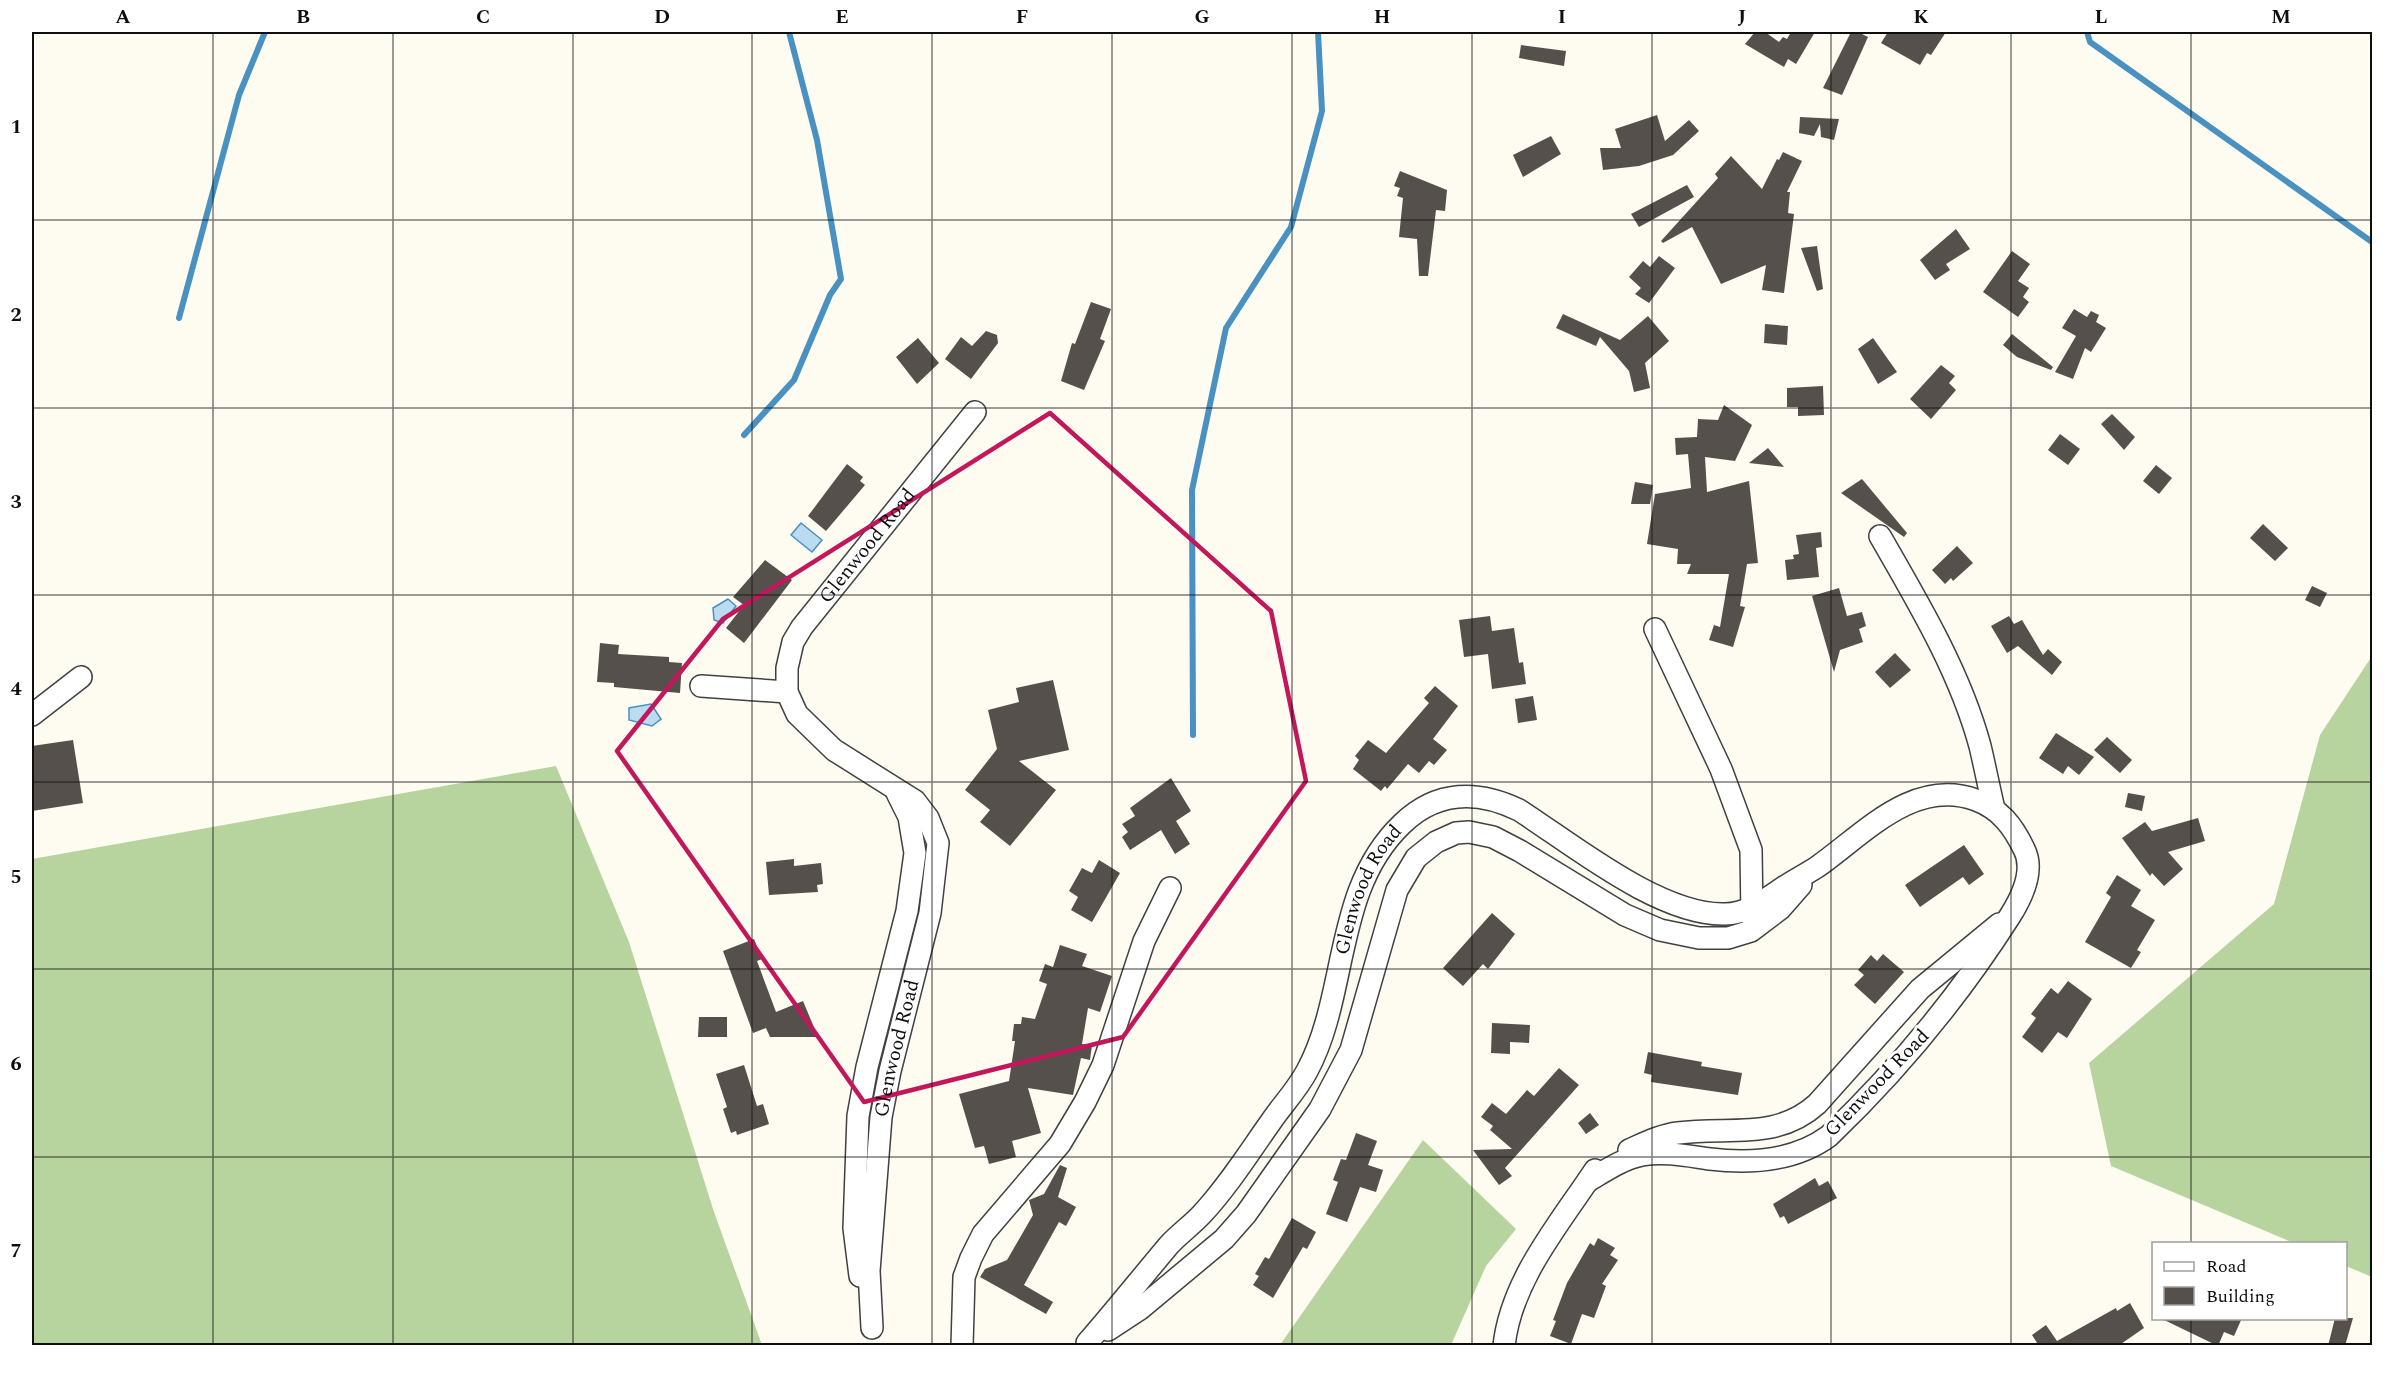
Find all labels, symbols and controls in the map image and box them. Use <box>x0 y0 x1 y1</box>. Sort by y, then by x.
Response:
text: A <box>115 2 131 32</box>
text: B <box>296 2 310 32</box>
text: C <box>476 2 490 32</box>
text: D <box>654 2 670 32</box>
text: E <box>835 2 849 32</box>
text: F <box>1016 2 1028 32</box>
text: G <box>1194 2 1210 32</box>
text: H <box>1374 2 1390 32</box>
text: I <box>1558 2 1566 32</box>
text: J <box>1738 2 1746 32</box>
text: K <box>1913 2 1929 32</box>
text: L <box>2095 2 2107 32</box>
text: M <box>2271 2 2291 32</box>
text: 1 <box>10 112 22 142</box>
text: 2 <box>10 300 22 330</box>
street label: Glenwood Road <box>812 482 923 610</box>
text: 3 <box>10 487 22 517</box>
text: 4 <box>10 674 22 704</box>
street label: Glenwood Road <box>1327 818 1409 958</box>
text: 5 <box>10 862 22 892</box>
street label: Glenwood Road <box>866 976 928 1120</box>
street label: Glenwood Road <box>1817 1022 1937 1144</box>
text: 6 <box>10 1049 22 1079</box>
text: 7 <box>10 1236 22 1266</box>
legend <box>2152 1242 2347 1320</box>
text: Road <box>2206 1253 2247 1280</box>
text: Building <box>2206 1283 2275 1310</box>

